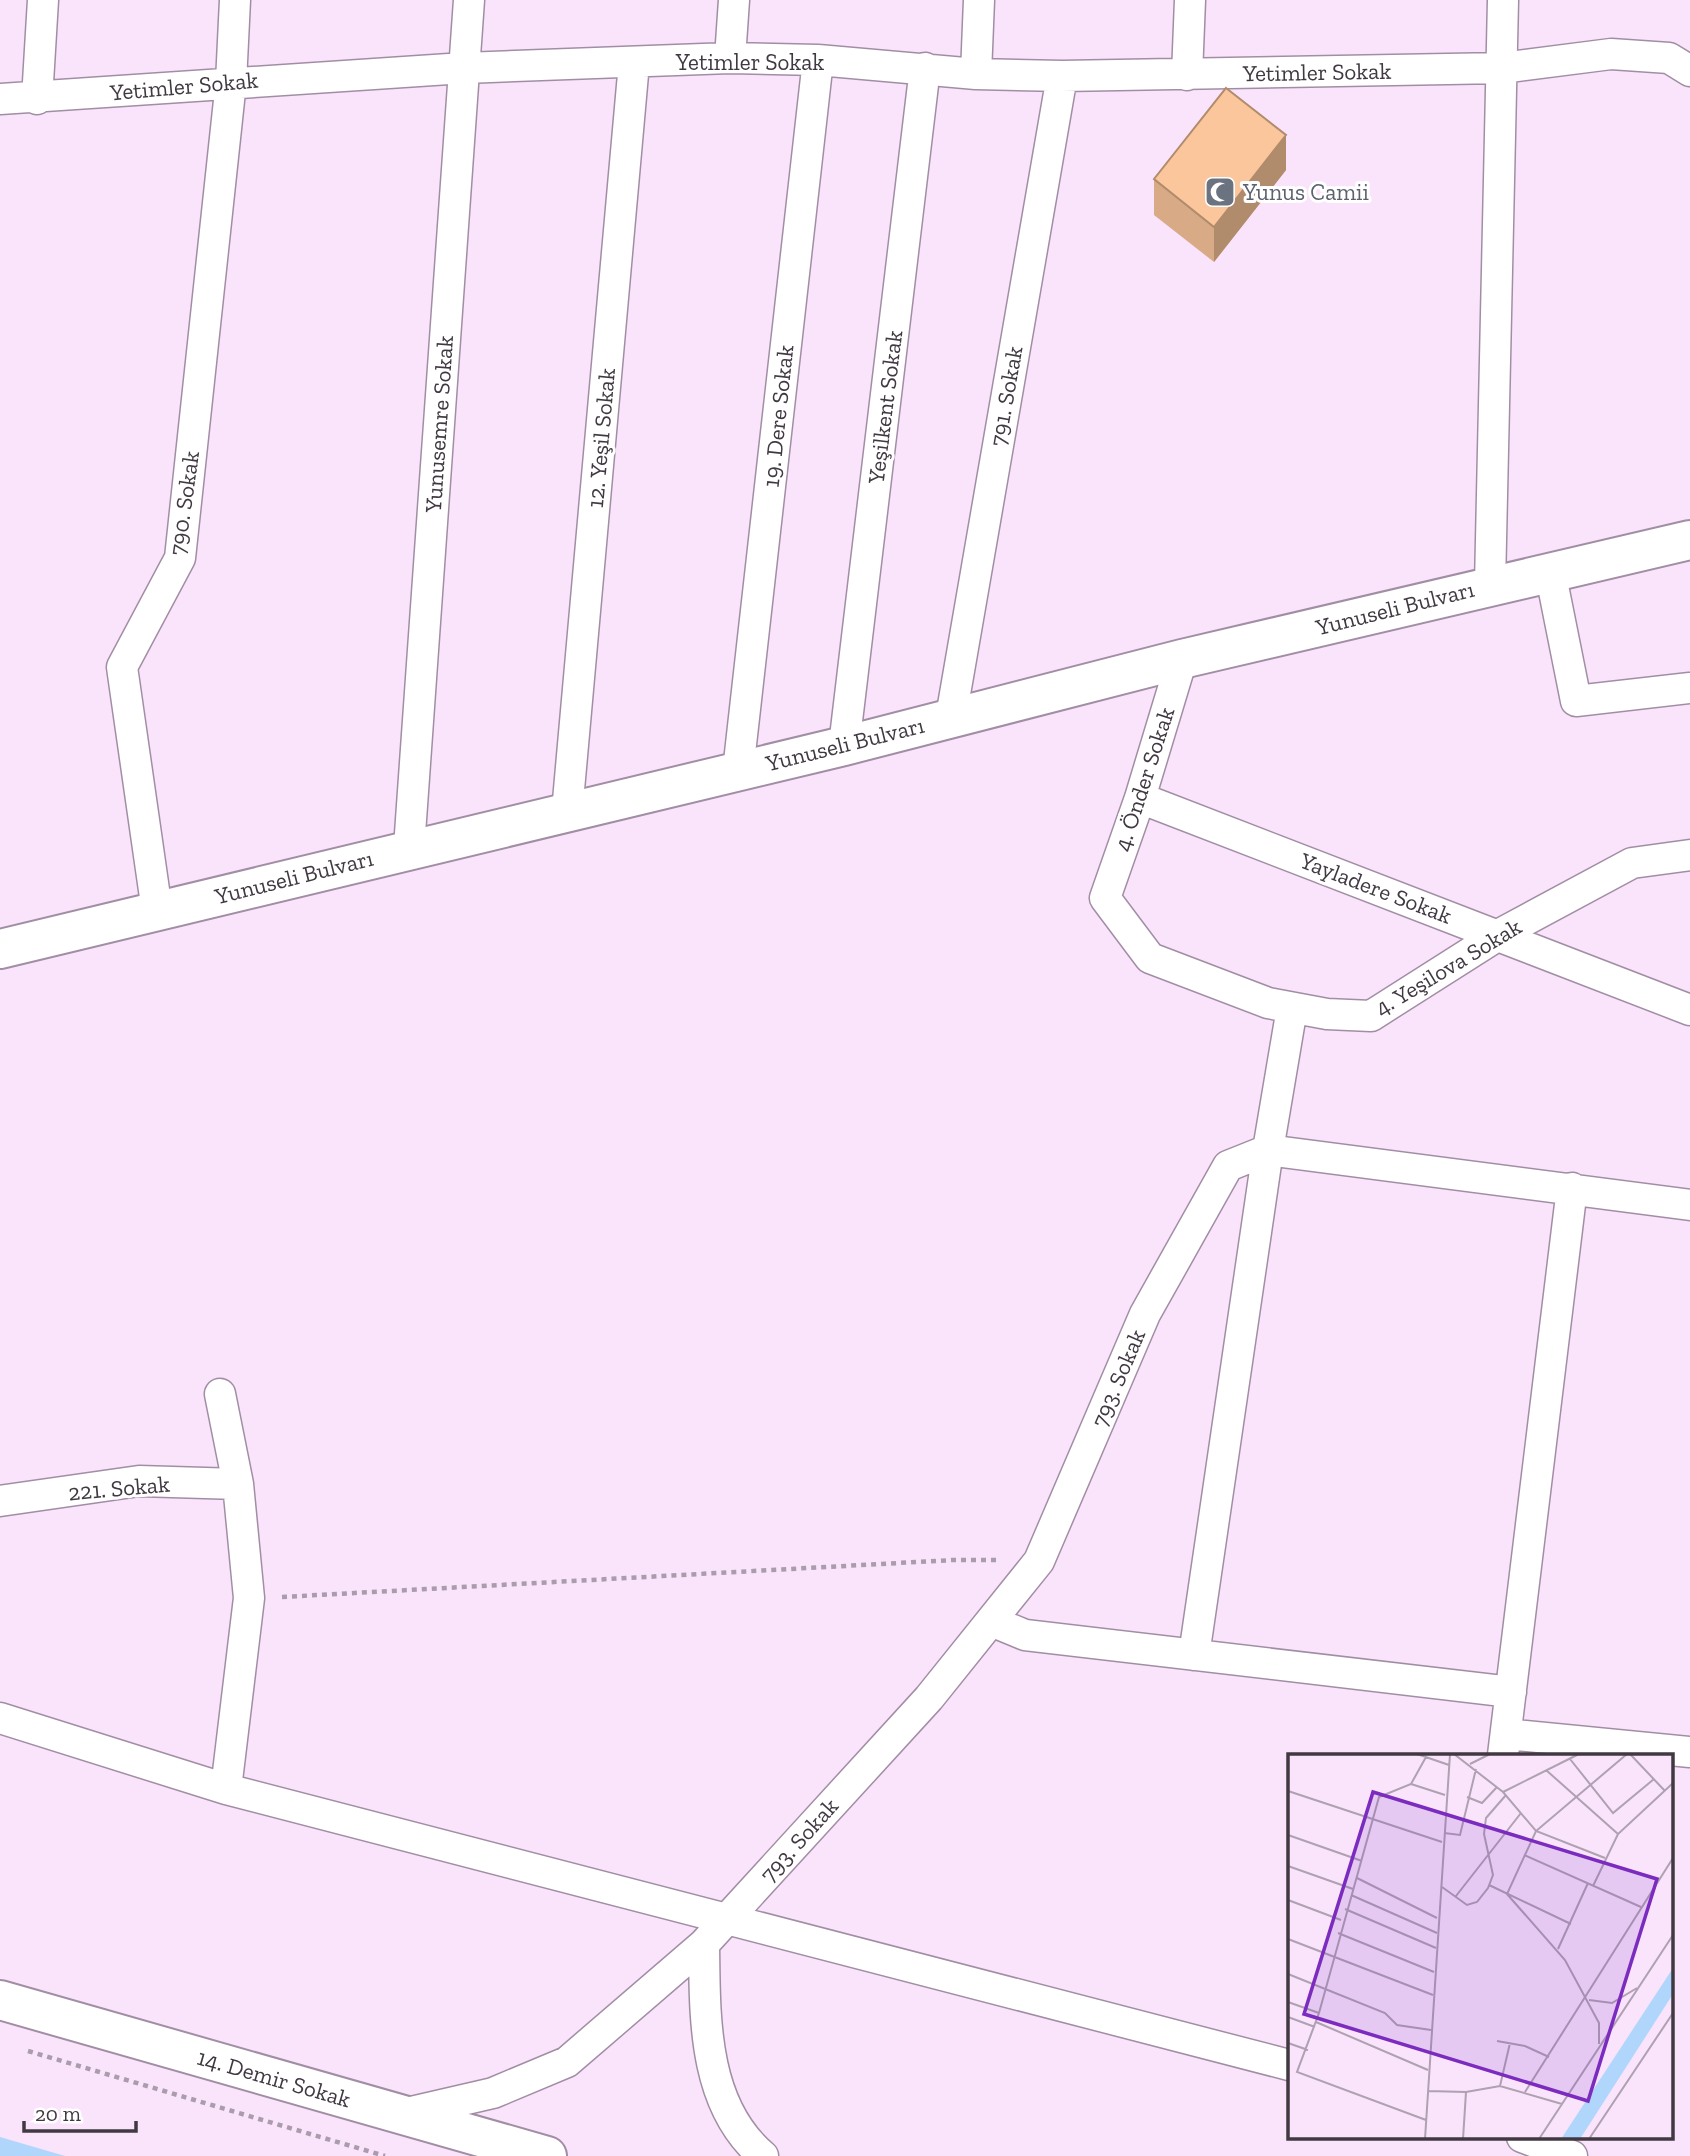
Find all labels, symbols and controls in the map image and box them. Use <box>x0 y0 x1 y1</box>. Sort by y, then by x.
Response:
street label: Yetimler Sokak <box>675 48 824 76</box>
street label: Yetimler Sokak <box>1242 57 1392 87</box>
street label: Yetimler Sokak <box>108 66 259 107</box>
mosque icon: Yunus Camii <box>1203 175 1237 209</box>
place label: Yunus Camii <box>1242 178 1369 206</box>
street label: Yeşilkent Sokak <box>862 329 908 486</box>
street label: Yunusemre Sokak <box>419 334 459 515</box>
street label: 19. Dere Sokak <box>757 343 799 489</box>
street label: 791. Sokak <box>983 344 1029 448</box>
street label: 12. Yeşil Sokak <box>581 367 621 509</box>
street label: 790. Sokak <box>163 449 205 557</box>
street label: Yunuseli Bulvarı <box>1312 575 1477 641</box>
street label: 4. Önder Sokak <box>1108 704 1180 854</box>
street label: Yunuseli Bulvarı <box>762 711 927 777</box>
street label: Yunuseli Bulvarı <box>211 844 376 910</box>
street label: Yayladere Sokak <box>1295 846 1456 930</box>
street label: 4. Yeşilova Sokak <box>1370 912 1526 1022</box>
street label: 793. Sokak <box>1085 1325 1151 1431</box>
street label: 221. Sokak <box>67 1470 171 1506</box>
inset map <box>1288 1754 1672 2138</box>
street label: 793. Sokak <box>754 1792 844 1888</box>
street label: 14. Demir Sokak <box>194 2043 354 2113</box>
scale bar <box>24 2090 136 2134</box>
text: 20 m <box>35 2101 81 2126</box>

